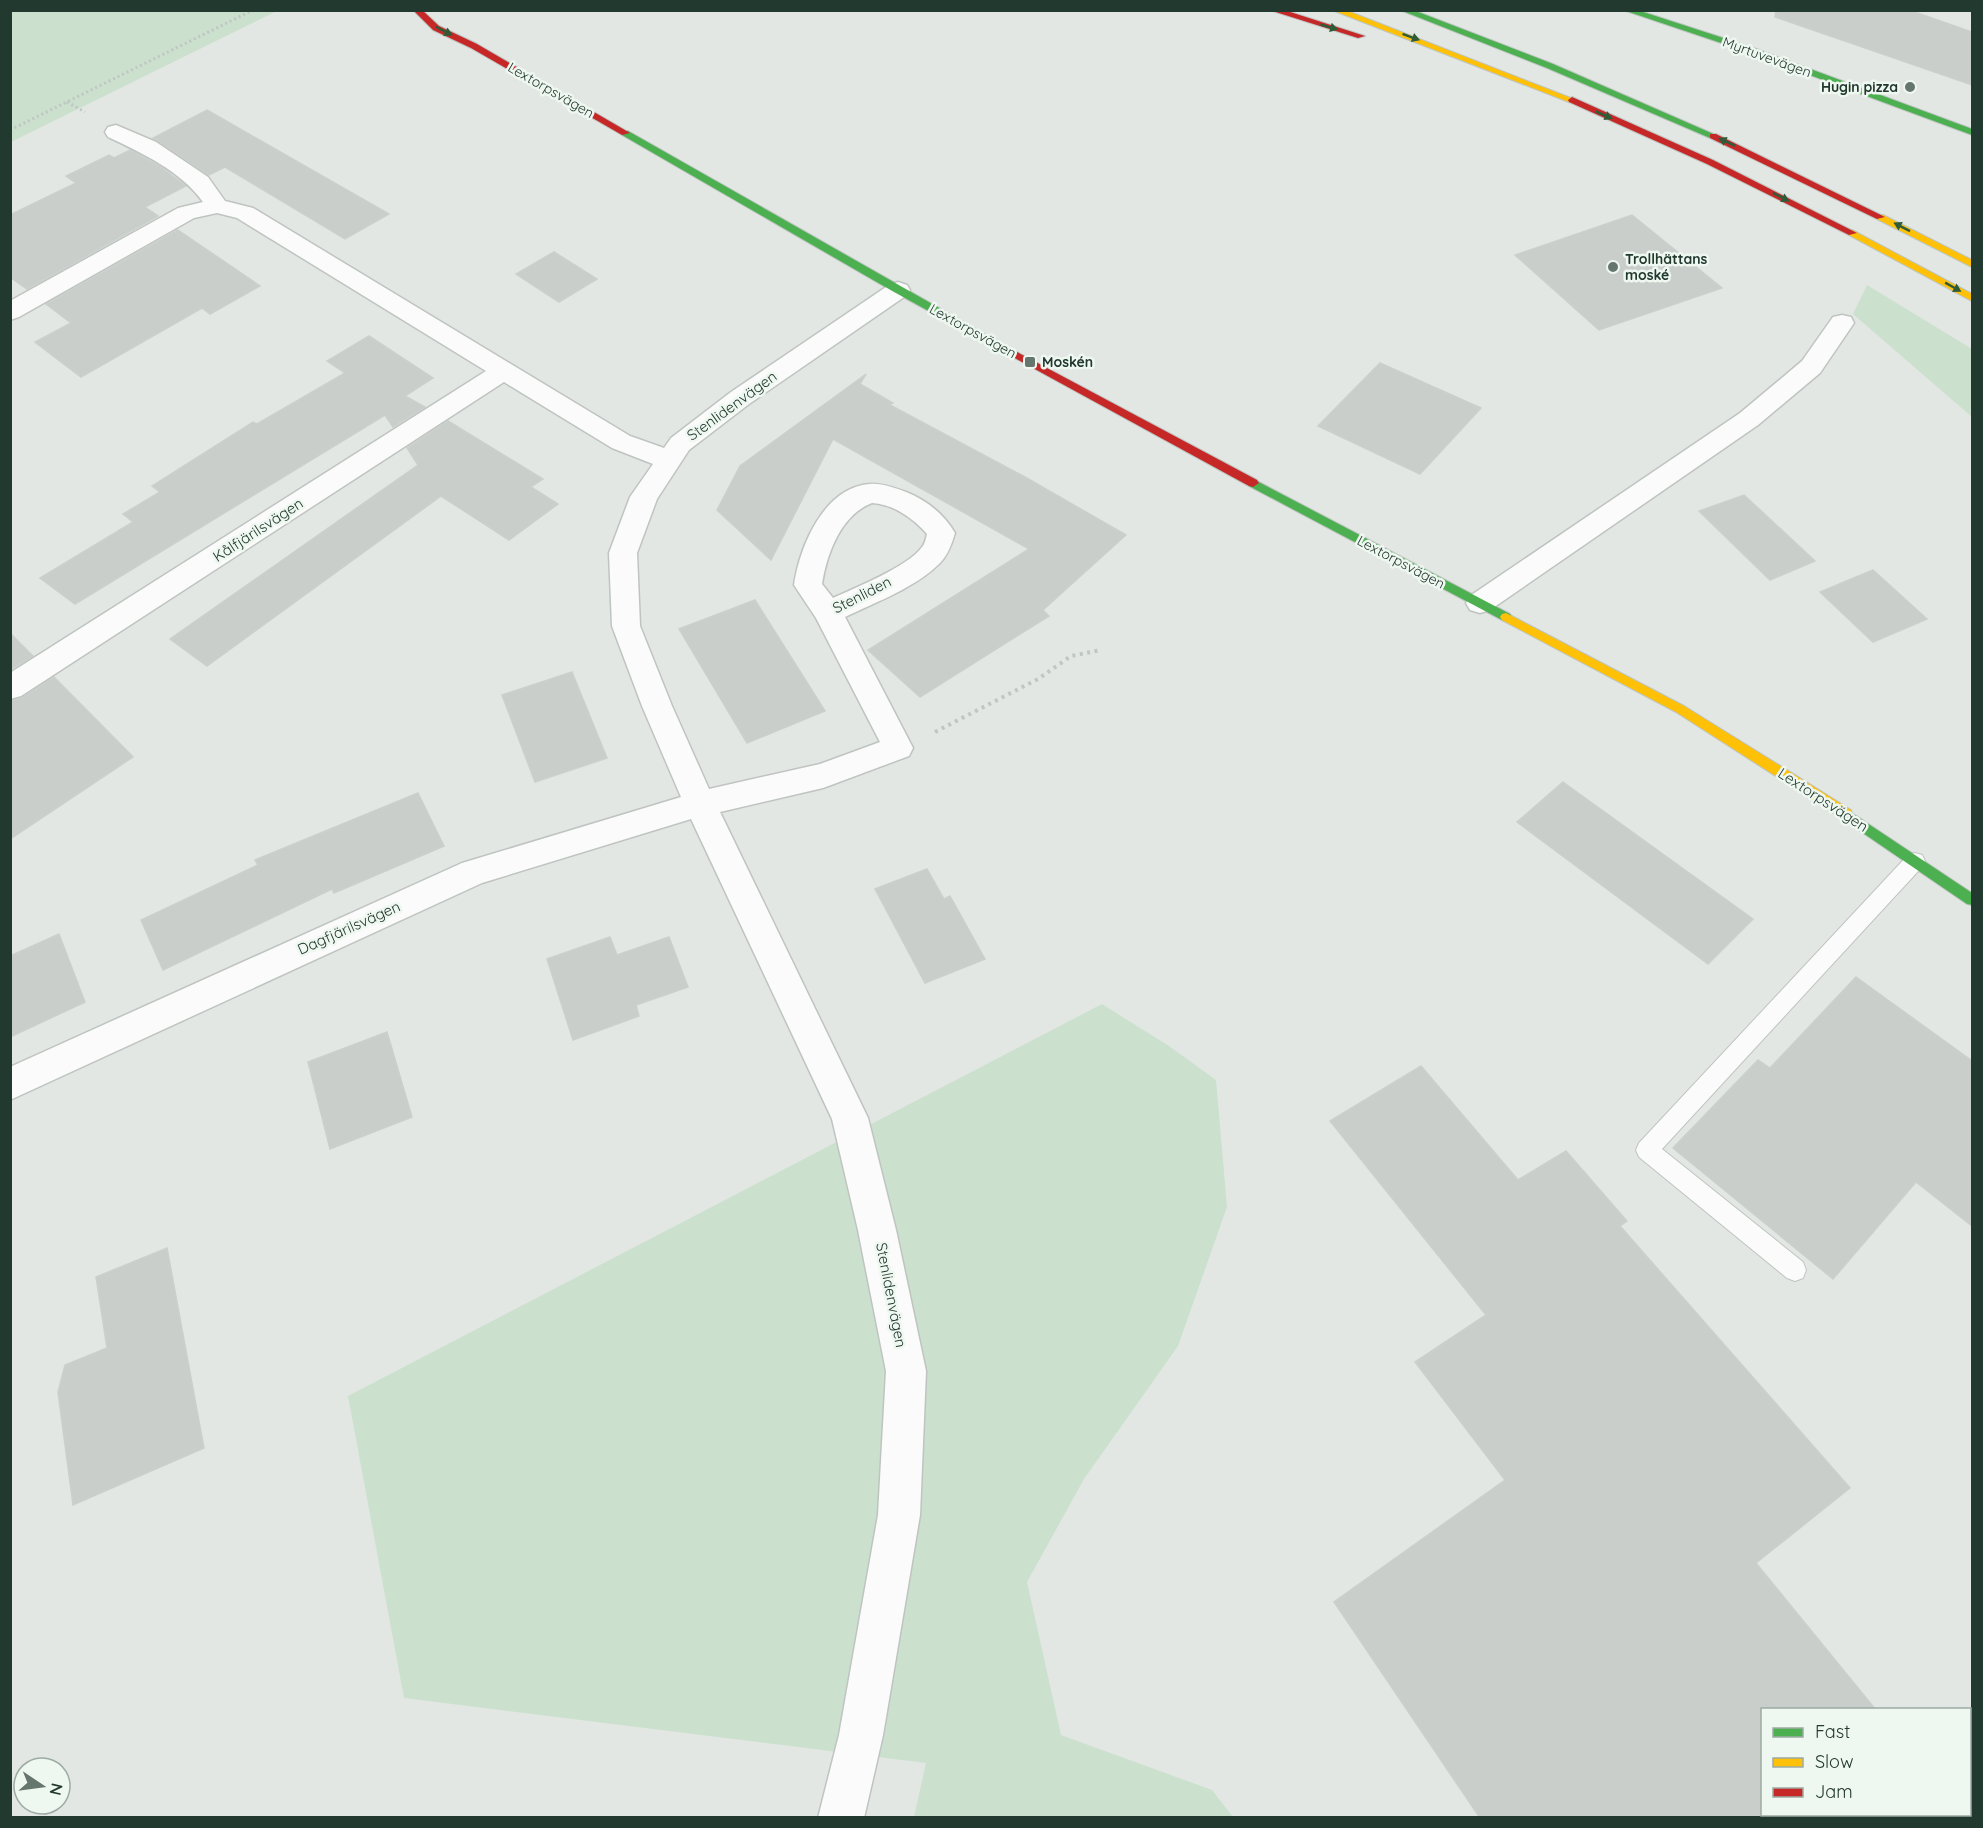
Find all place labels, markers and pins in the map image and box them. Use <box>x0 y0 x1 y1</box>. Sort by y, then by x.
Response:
place label: Hugin pizza <box>1821 78 1898 96</box>
marker: Hugin pizza <box>1903 80 1917 94</box>
place label: Trollhättans moské <box>1625 250 1708 284</box>
marker: Trollhättans moské <box>1606 260 1620 274</box>
place label: Moskén <box>1042 353 1093 371</box>
marker: Moskén <box>1023 355 1037 369</box>

